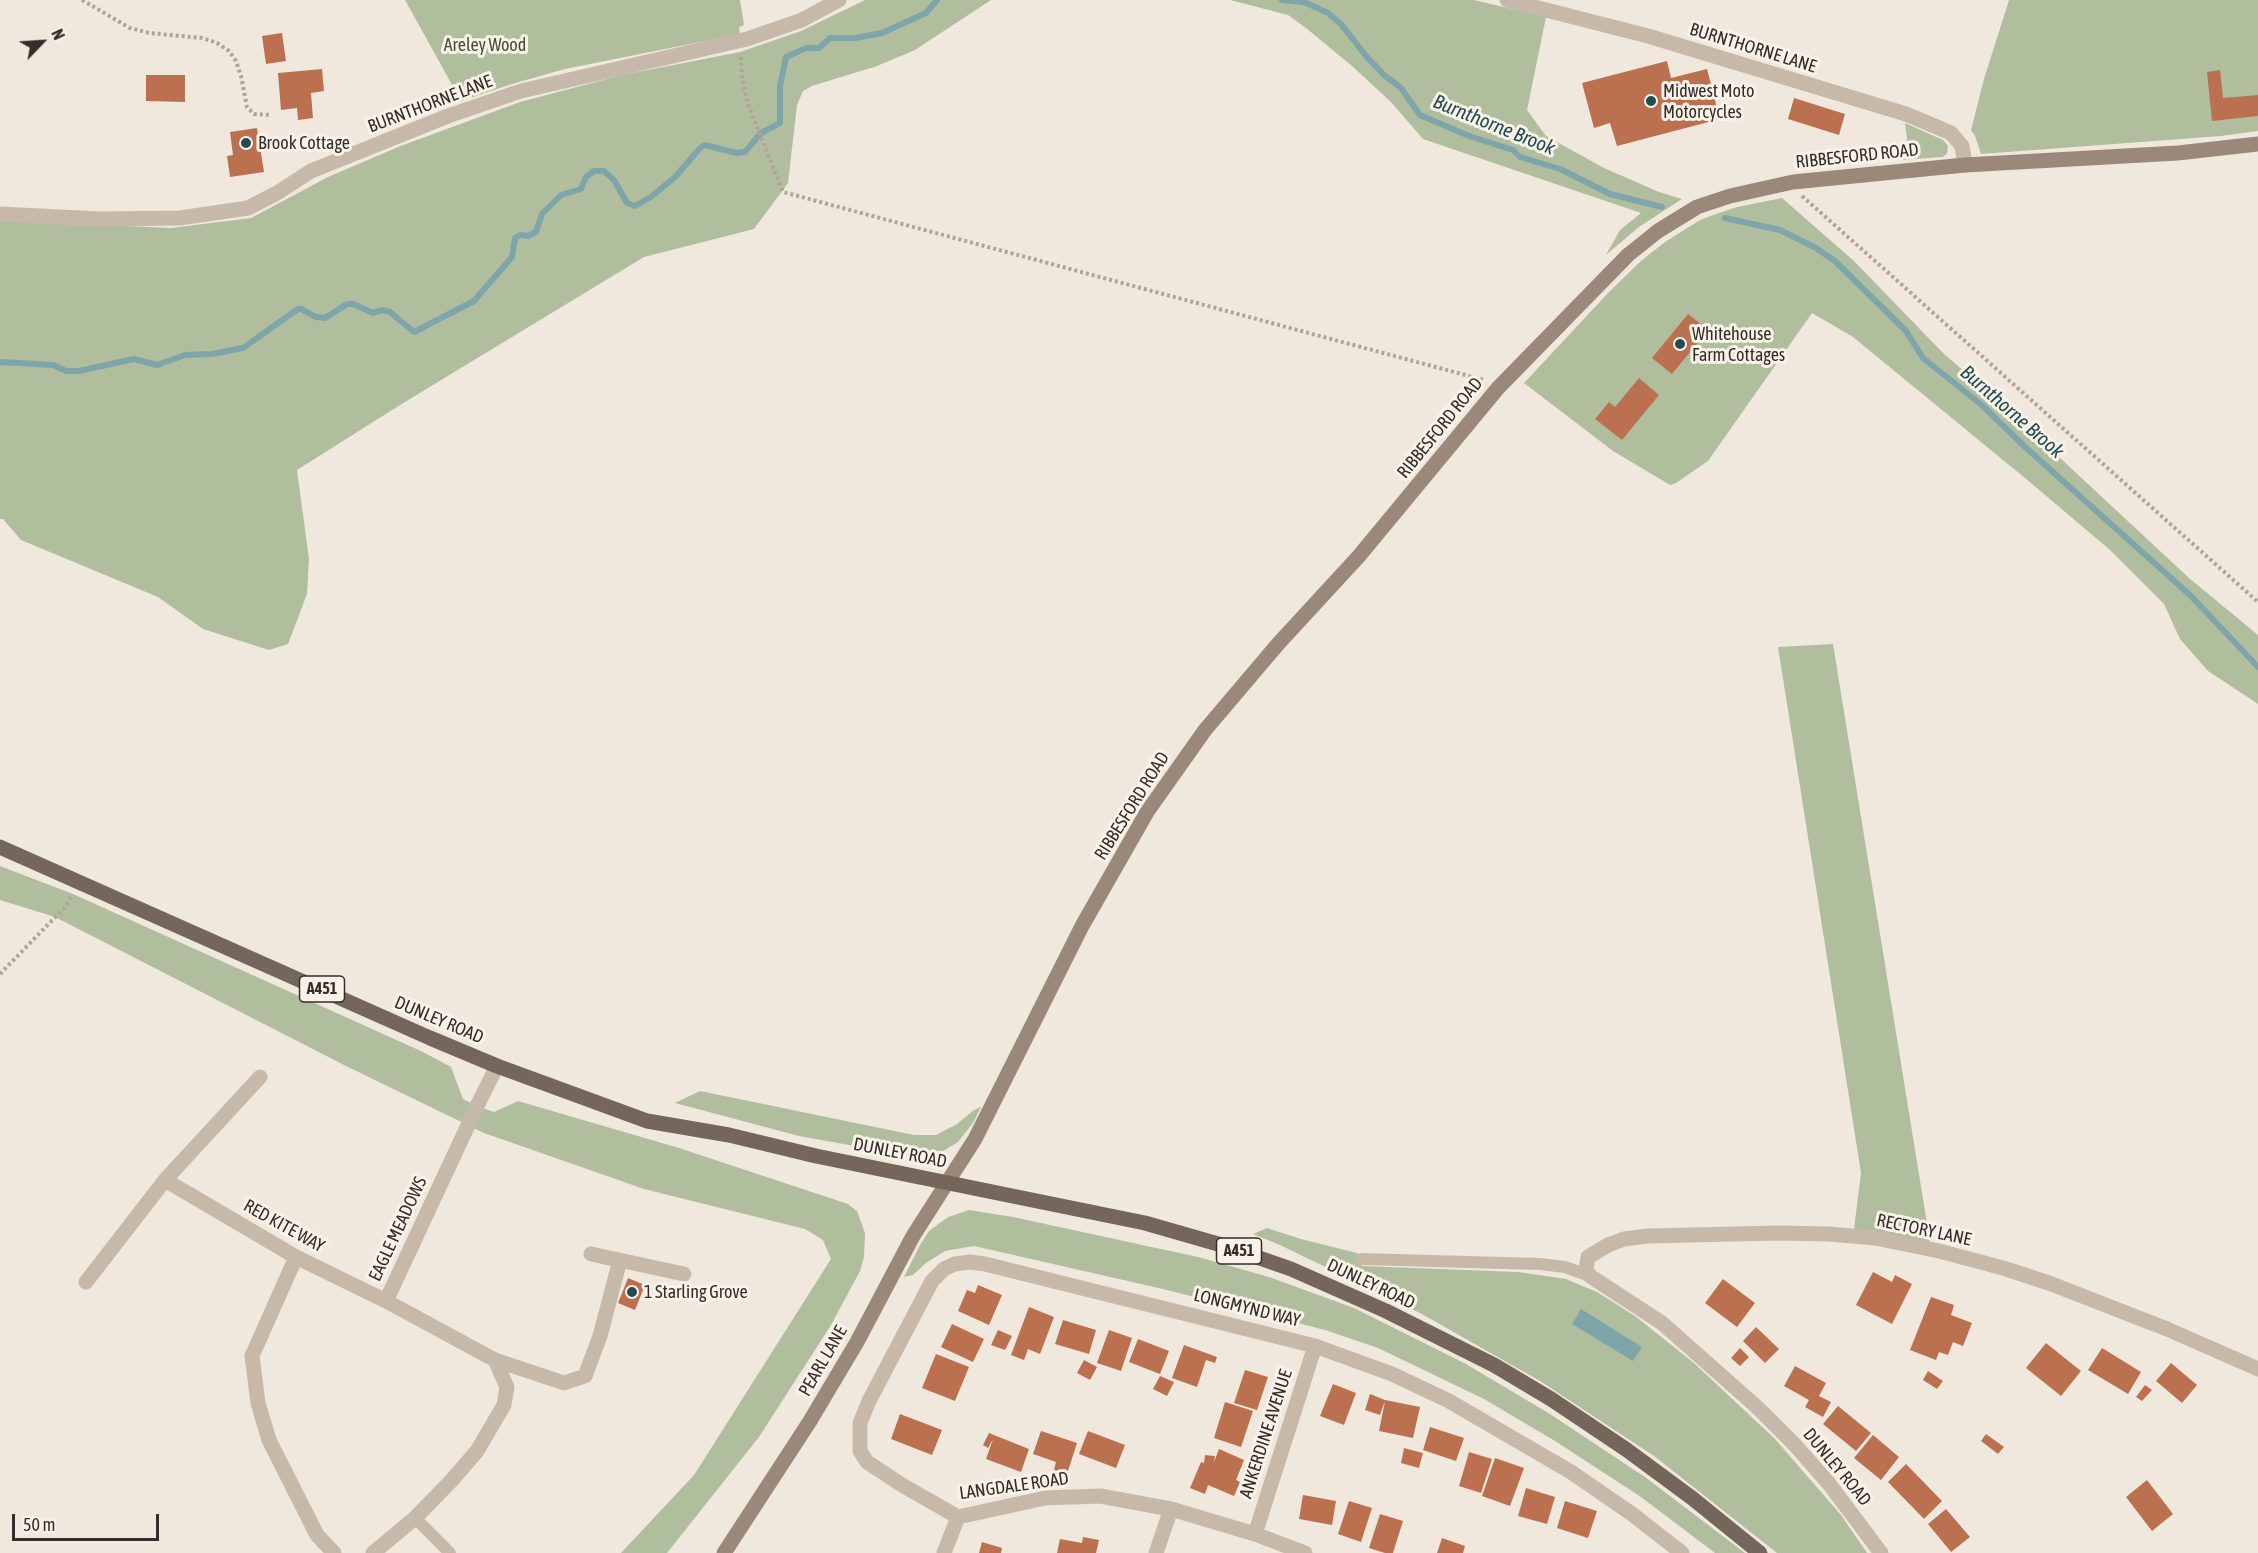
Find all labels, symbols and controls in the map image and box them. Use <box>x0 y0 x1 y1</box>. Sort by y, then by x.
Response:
north arrow <box>12 12 72 72</box>
street label: BURNTHORNE LANE <box>1687 18 1819 78</box>
text: N <box>48 26 68 42</box>
park label: Areley Wood <box>444 34 526 56</box>
street label: BURNTHORNE LANE <box>365 70 495 138</box>
place label: Midwest Moto Motorcycles <box>1663 80 1754 122</box>
water label: Burnthorne Brook <box>1430 90 1558 160</box>
marker: Midwest Moto Motorcycles <box>1644 94 1658 108</box>
place label: Brook Cottage <box>258 132 350 154</box>
marker: Brook Cottage <box>239 136 253 150</box>
street label: RIBBESFORD ROAD <box>1794 139 1920 173</box>
place label: Whitehouse Farm Cottages <box>1692 323 1785 366</box>
marker: Whitehouse Farm Cottages <box>1673 337 1687 351</box>
water label: Burnthorne Brook <box>1955 360 2069 464</box>
street label: RIBBESFORD ROAD <box>1393 373 1487 483</box>
street label: RIBBESFORD ROAD <box>1090 748 1174 864</box>
road number: A451 <box>300 976 344 1002</box>
street label: DUNLEY ROAD <box>391 992 487 1048</box>
street label: DUNLEY ROAD <box>851 1133 949 1173</box>
street label: EAGLE MEADOWS <box>364 1173 432 1285</box>
street label: RED KITE WAY <box>240 1195 328 1257</box>
street label: RECTORY LANE <box>1875 1209 1973 1251</box>
road number: A451 <box>1216 1238 1262 1264</box>
street label: DUNLEY ROAD <box>1324 1254 1418 1314</box>
place label: 1 Starling Grove <box>644 1281 748 1303</box>
street label: LONGMYND WAY <box>1191 1284 1303 1332</box>
marker: 1 Starling Grove <box>625 1285 639 1299</box>
street label: PEARL LANE <box>794 1322 852 1400</box>
street label: ANKERDINE AVENUE <box>1235 1367 1297 1501</box>
street label: DUNLEY ROAD <box>1798 1424 1876 1510</box>
street label: LANGDALE ROAD <box>958 1468 1070 1504</box>
scale bar <box>15 1502 162 1540</box>
text: 50 m <box>23 1514 55 1535</box>

